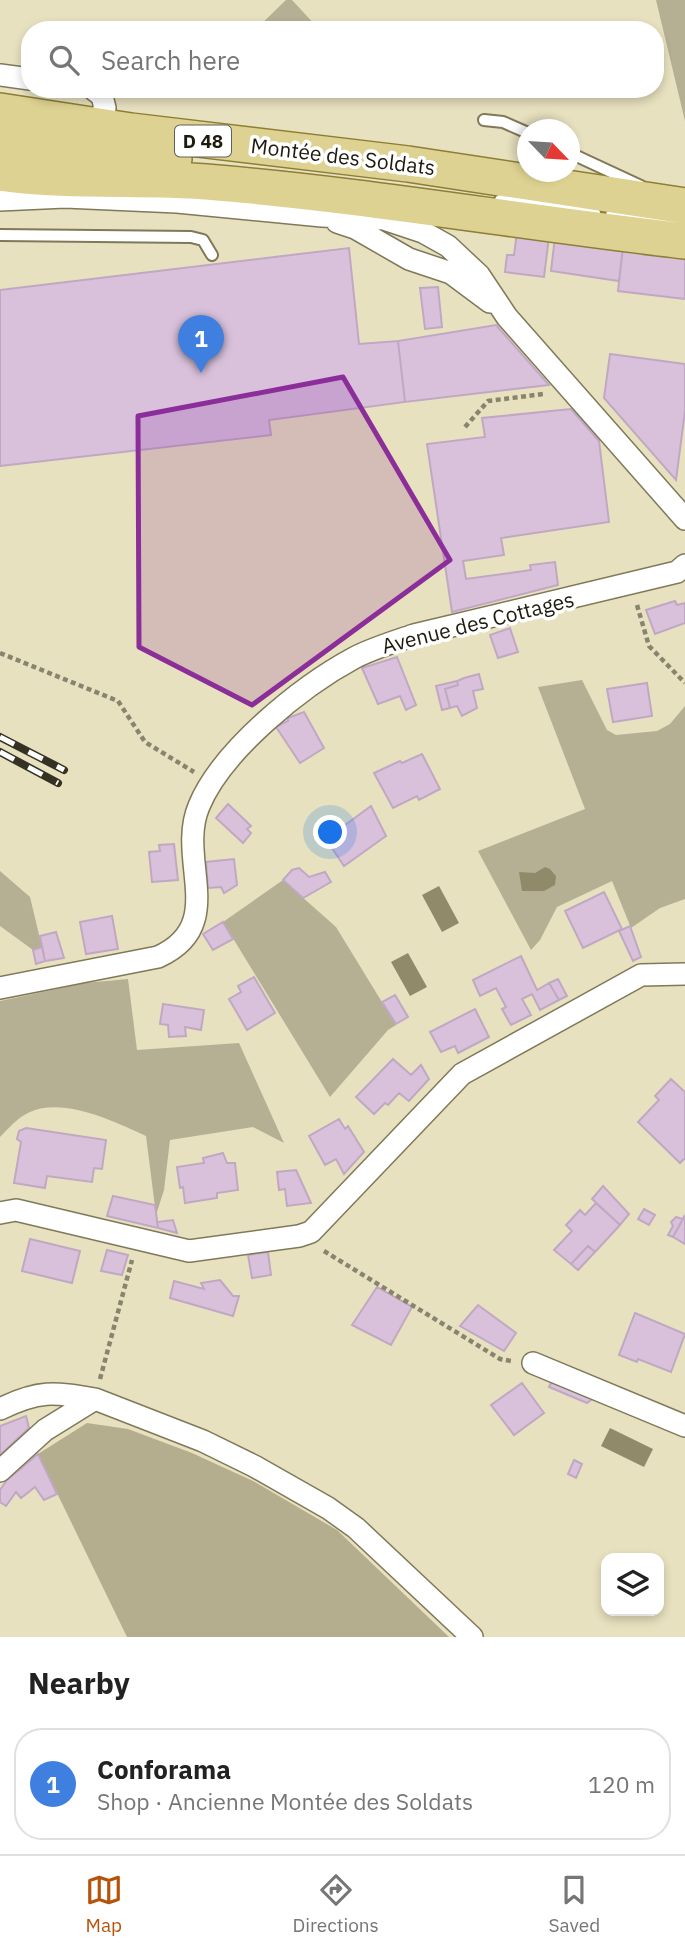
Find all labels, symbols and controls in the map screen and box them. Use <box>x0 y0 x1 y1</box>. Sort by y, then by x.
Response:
search box <box>21 21 664 98</box>
icon: search <box>45 41 83 79</box>
text: Search here <box>101 43 240 77</box>
north arrow <box>517 119 580 182</box>
road number: D 48 <box>175 125 231 156</box>
street label: Montée des Soldats <box>249 131 437 181</box>
pin: 1 <box>178 315 224 373</box>
street label: Avenue des Cottages <box>379 585 577 659</box>
your location <box>313 815 347 849</box>
map controls <box>601 1553 664 1616</box>
button: layers <box>601 1553 664 1616</box>
text: Nearby <box>28 1663 130 1702</box>
text: Conforama <box>97 1752 231 1786</box>
text: 1 <box>46 1769 60 1799</box>
text: 120 m <box>588 1769 655 1799</box>
text: Shop · Ancienne Montée des Soldats <box>97 1786 473 1816</box>
tab: Map <box>85 1871 123 1937</box>
tab: Directions <box>292 1871 379 1937</box>
tab: Saved <box>549 1871 600 1937</box>

